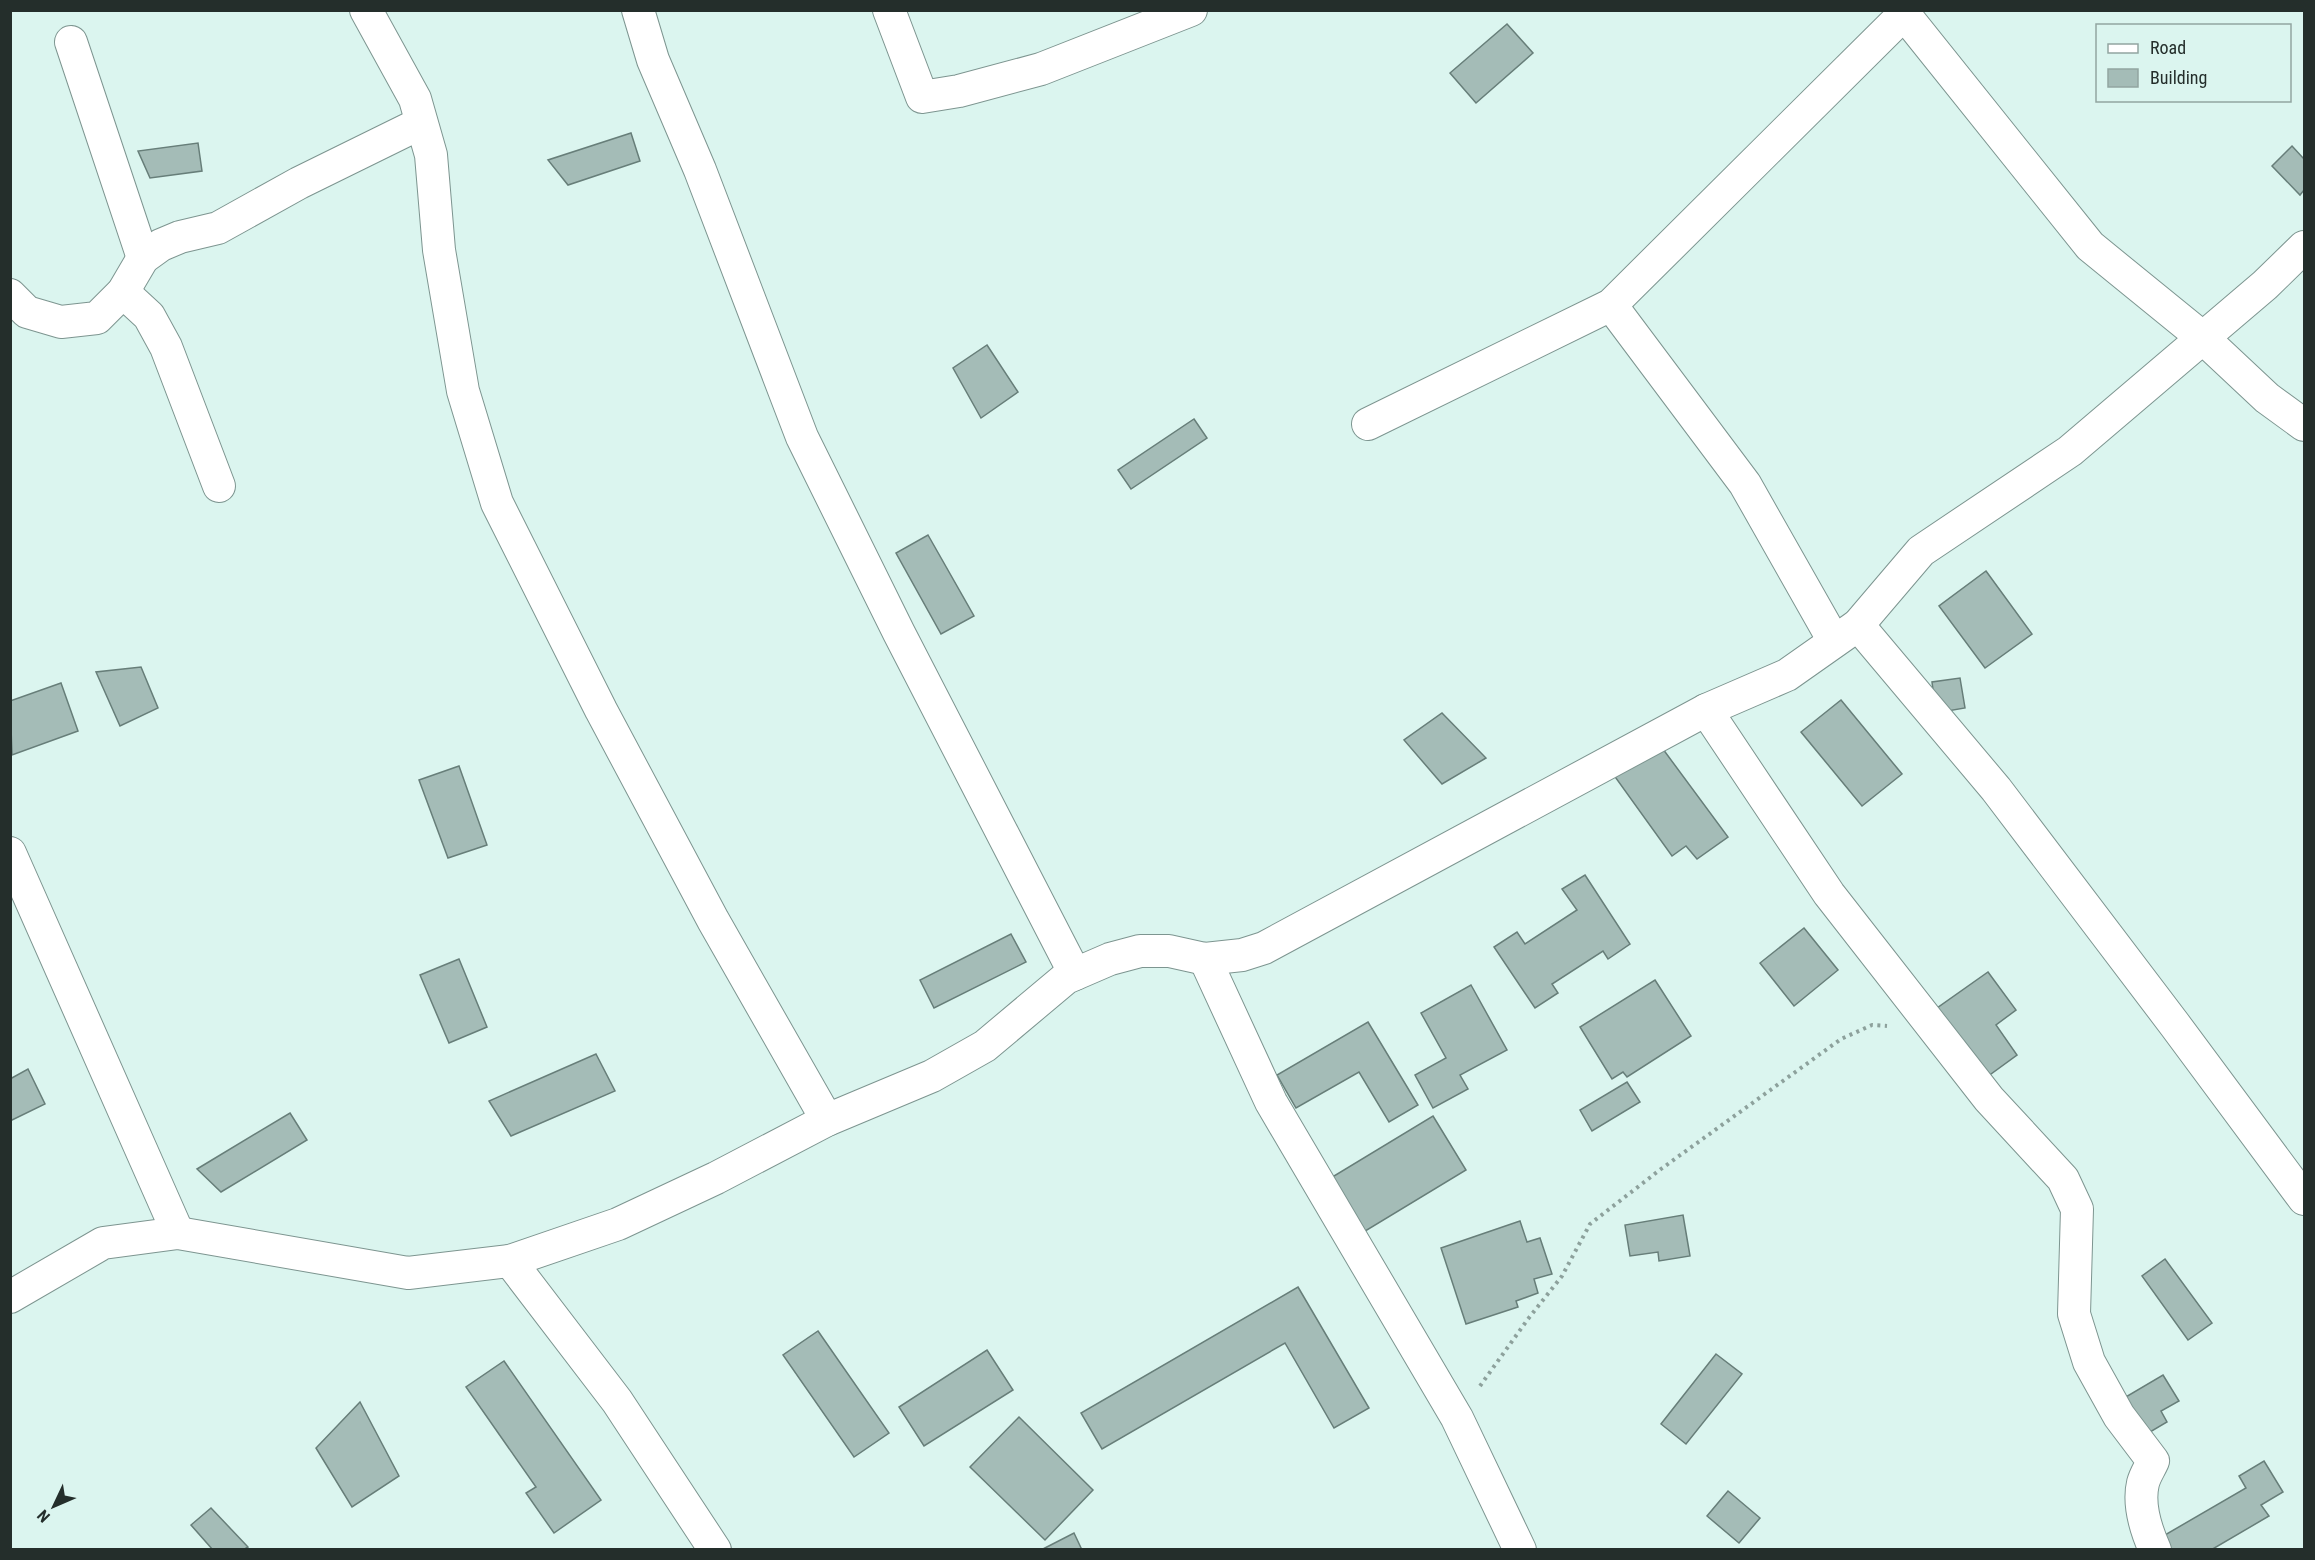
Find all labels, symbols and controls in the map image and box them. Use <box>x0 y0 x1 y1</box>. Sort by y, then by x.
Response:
legend <box>2096 24 2291 102</box>
text: Road <box>2150 37 2186 58</box>
text: Building <box>2150 67 2207 88</box>
north arrow <box>24 1476 84 1536</box>
text: N <box>33 1506 54 1526</box>

